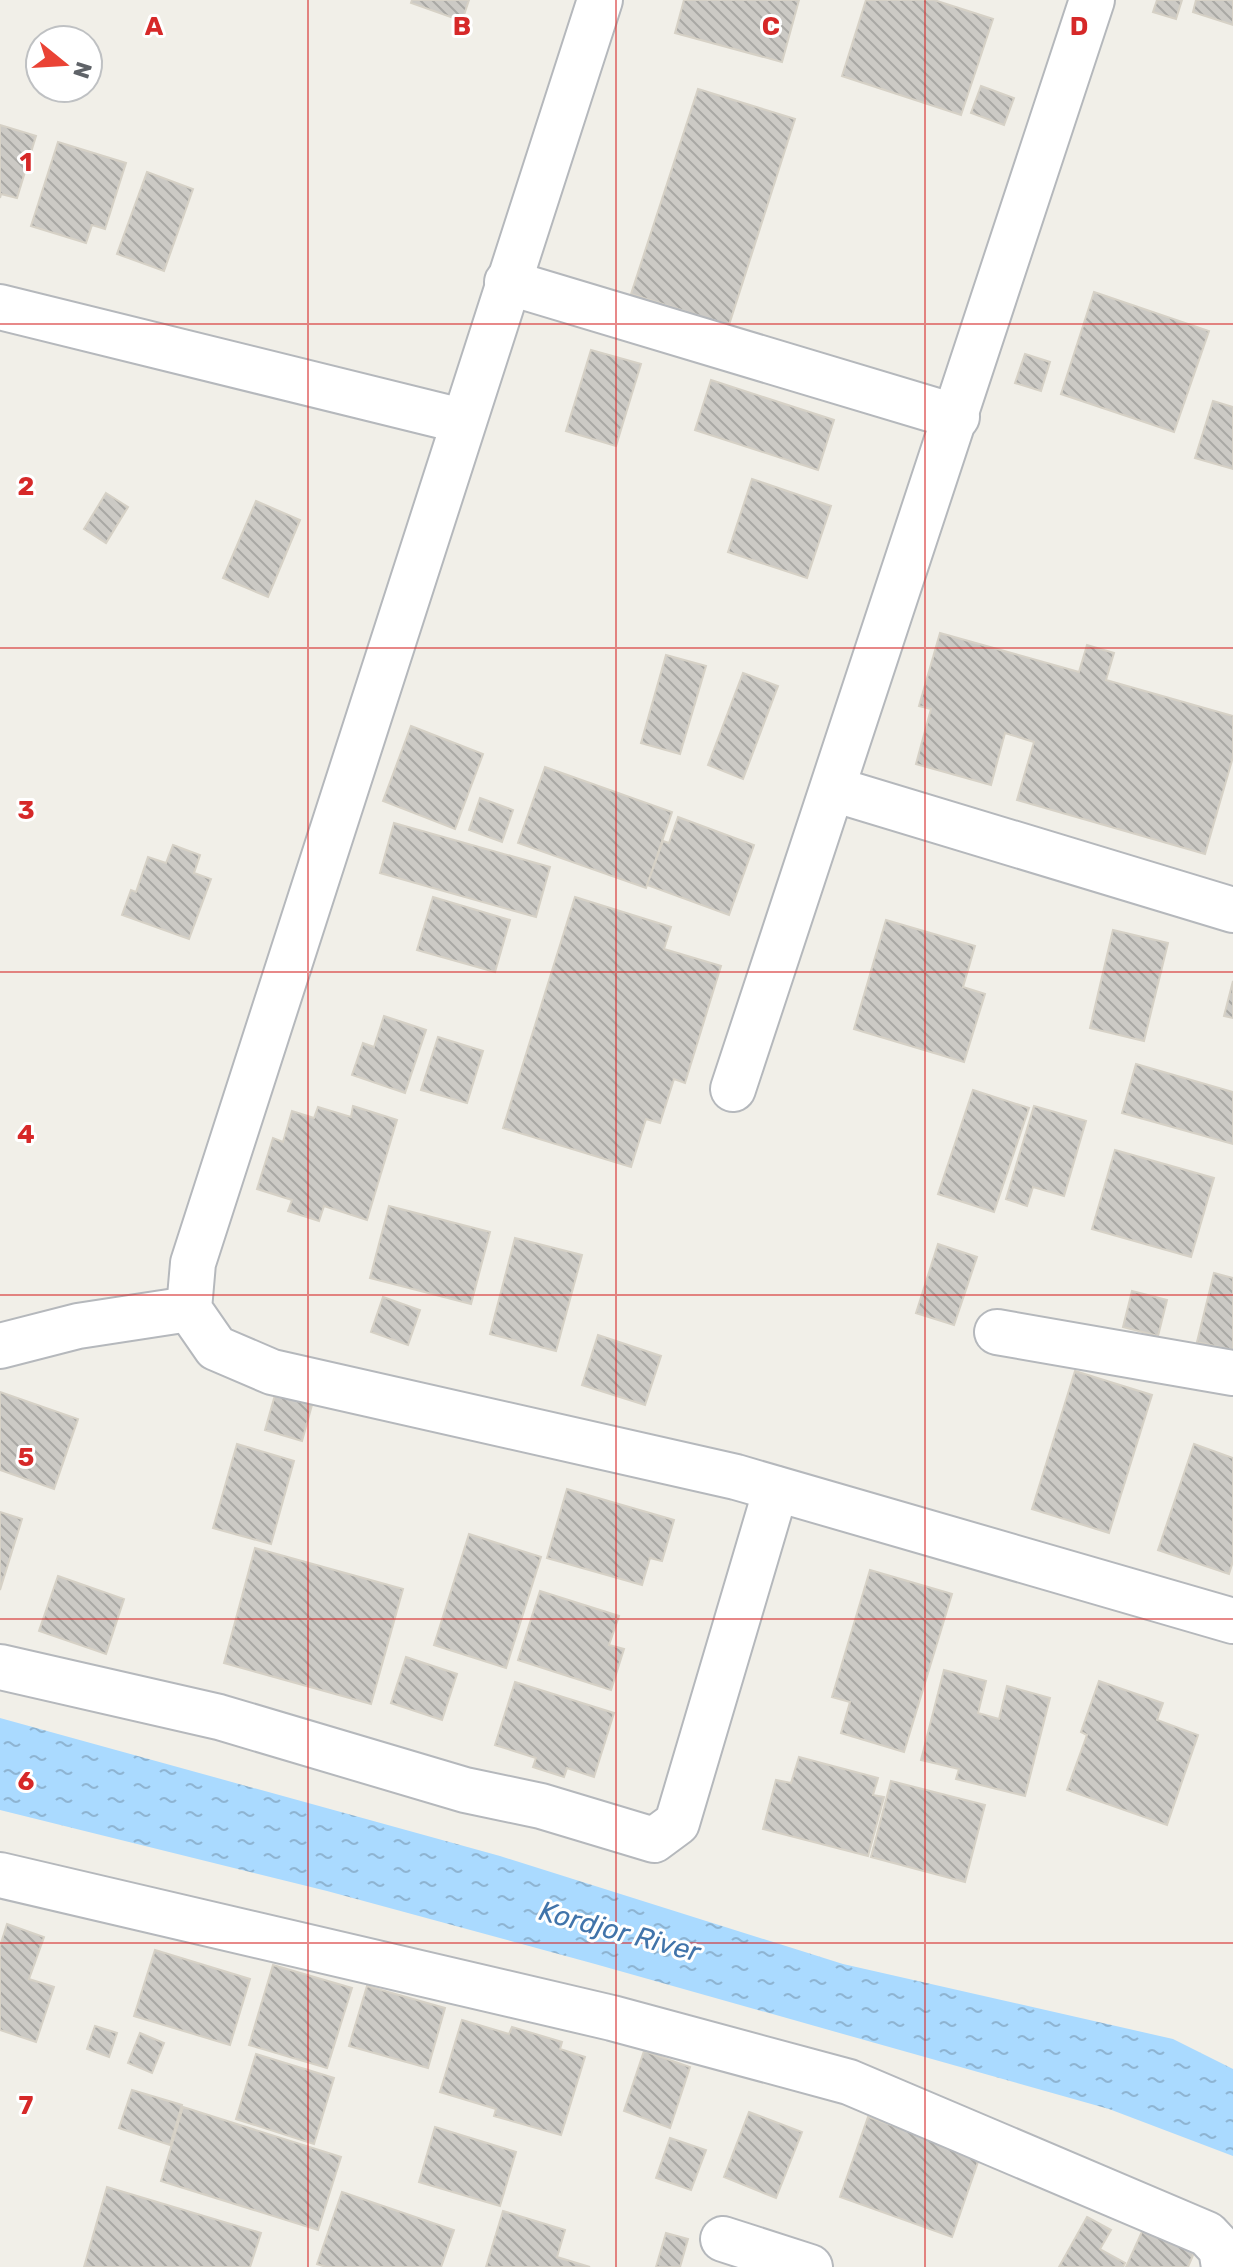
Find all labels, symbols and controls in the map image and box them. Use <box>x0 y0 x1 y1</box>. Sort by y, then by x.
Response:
text: A <box>145 11 164 42</box>
text: B <box>453 11 471 42</box>
text: C <box>762 11 780 42</box>
text: D <box>1070 11 1088 42</box>
north arrow <box>24 24 104 104</box>
text: N <box>67 58 98 82</box>
text: 1 <box>20 147 32 178</box>
text: 2 <box>18 471 34 502</box>
text: 3 <box>17 795 35 826</box>
text: 4 <box>17 1119 35 1150</box>
text: 5 <box>18 1442 34 1473</box>
text: 6 <box>18 1766 35 1797</box>
water label: Kordjor River <box>536 1894 705 1969</box>
text: 7 <box>19 2090 34 2121</box>

